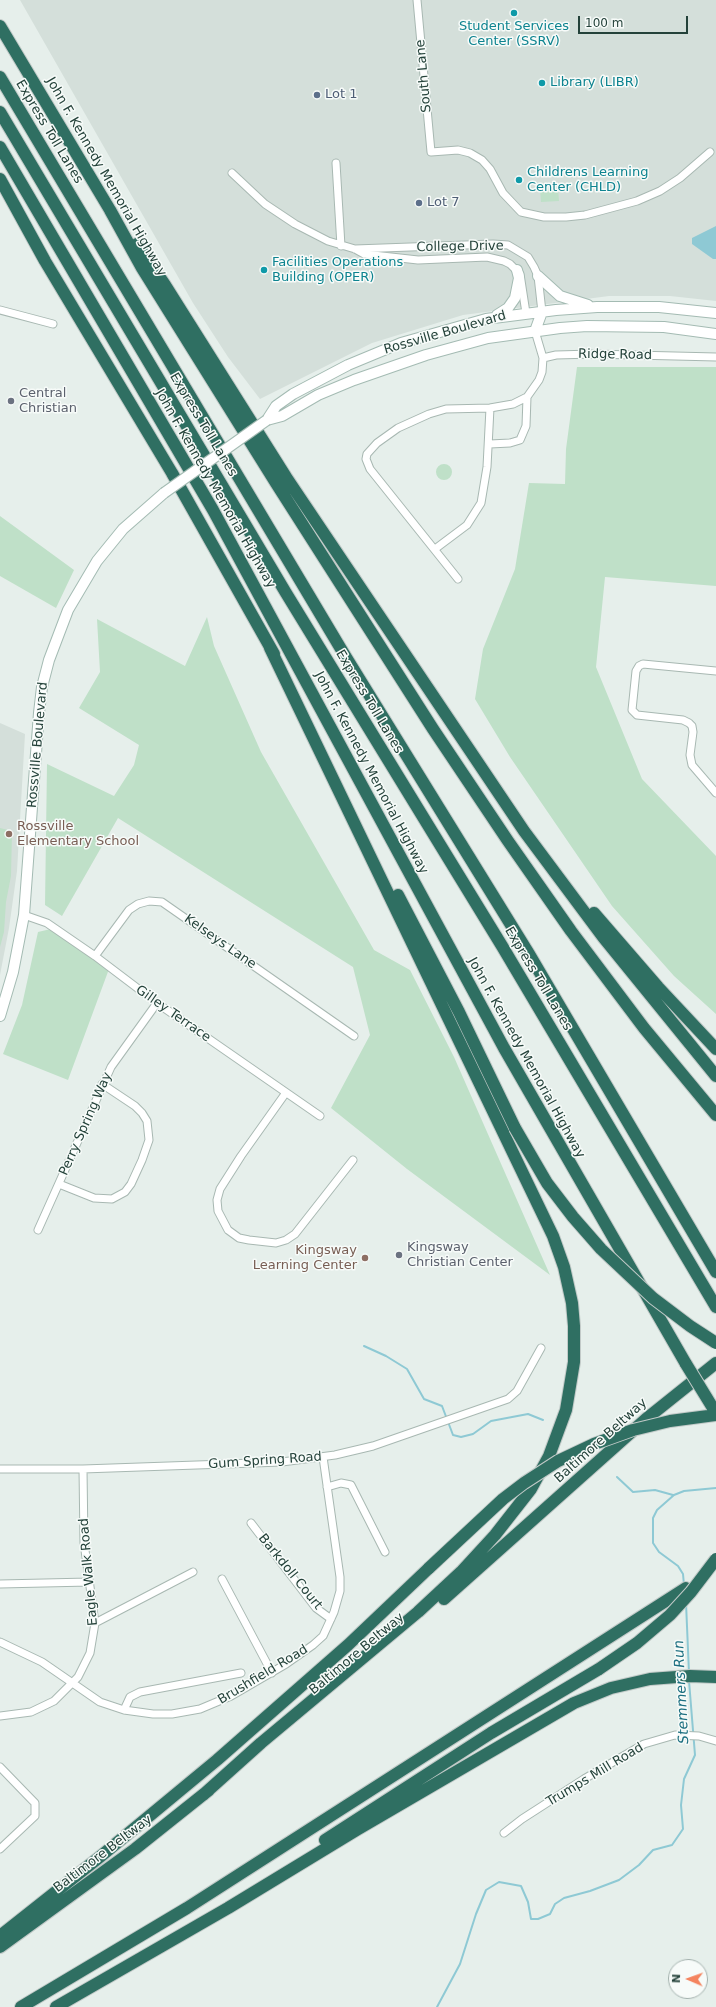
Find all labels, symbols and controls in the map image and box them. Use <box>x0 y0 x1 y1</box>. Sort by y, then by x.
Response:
marker: Student Services Center (SSRV) <box>509 8 519 18</box>
scale bar <box>580 8 690 34</box>
text: 100 m <box>585 16 623 30</box>
place label: Student Services Center (SSRV) <box>459 19 569 50</box>
street label: South Lane <box>413 39 435 113</box>
street label: John F. Kennedy Memorial Highway <box>42 75 170 279</box>
place label: Library (LIBR) <box>550 75 639 91</box>
street label: Express Toll Lanes <box>12 77 86 187</box>
marker: Library (LIBR) <box>537 78 547 88</box>
place label: Lot 1 <box>325 87 357 103</box>
marker: Lot 1 <box>312 90 322 100</box>
place label: Childrens Learning Center (CHLD) <box>527 165 648 196</box>
marker: Childrens Learning Center (CHLD) <box>514 175 524 185</box>
place label: Lot 7 <box>427 195 459 211</box>
marker: Lot 7 <box>414 198 424 208</box>
street label: College Drive <box>416 238 504 256</box>
place label: Facilities Operations Building (OPER) <box>272 255 403 286</box>
marker: Facilities Operations Building (OPER) <box>259 265 269 275</box>
street label: Rossville Boulevard <box>382 308 508 358</box>
street label: Ridge Road <box>578 347 652 363</box>
street label: Express Toll Lanes <box>166 370 240 480</box>
place label: Central Christian <box>19 386 77 417</box>
street label: John F. Kennedy Memorial Highway <box>151 387 279 591</box>
marker: Central Christian <box>6 396 16 406</box>
street label: Express Toll Lanes <box>332 647 406 757</box>
street label: John F. Kennedy Memorial Highway <box>311 669 431 877</box>
street label: Rossville Boulevard <box>25 681 51 809</box>
place label: Rossville Elementary School <box>17 819 139 850</box>
marker: Rossville Elementary School <box>4 829 14 839</box>
street label: Kelseys Lane <box>181 911 259 973</box>
street label: Express Toll Lanes <box>501 924 575 1034</box>
street label: John F. Kennedy Memorial Highway <box>464 955 588 1161</box>
street label: Gilley Terrace <box>132 982 214 1046</box>
street label: Perry Spring Way <box>56 1070 116 1178</box>
place label: Kingsway Christian Center <box>407 1240 513 1271</box>
place label: Kingsway Learning Center <box>253 1243 357 1274</box>
marker: Kingsway Christian Center <box>394 1250 404 1260</box>
marker: Kingsway Learning Center <box>360 1253 370 1263</box>
street label: Baltimore Beltway <box>552 1395 650 1487</box>
street label: Gum Spring Road <box>208 1449 322 1473</box>
street label: Eagle Walk Road <box>77 1517 101 1627</box>
street label: Barkdoll Court <box>255 1531 325 1613</box>
street label: Baltimore Beltway <box>306 1610 408 1698</box>
water label: Stemmers Run <box>671 1640 693 1744</box>
street label: Brushfield Road <box>215 1642 311 1708</box>
street label: Trumps Mill Road <box>544 1740 646 1810</box>
street label: Baltimore Beltway <box>51 1812 155 1896</box>
north arrow <box>668 1959 708 1999</box>
text: N <box>670 1974 683 1983</box>

